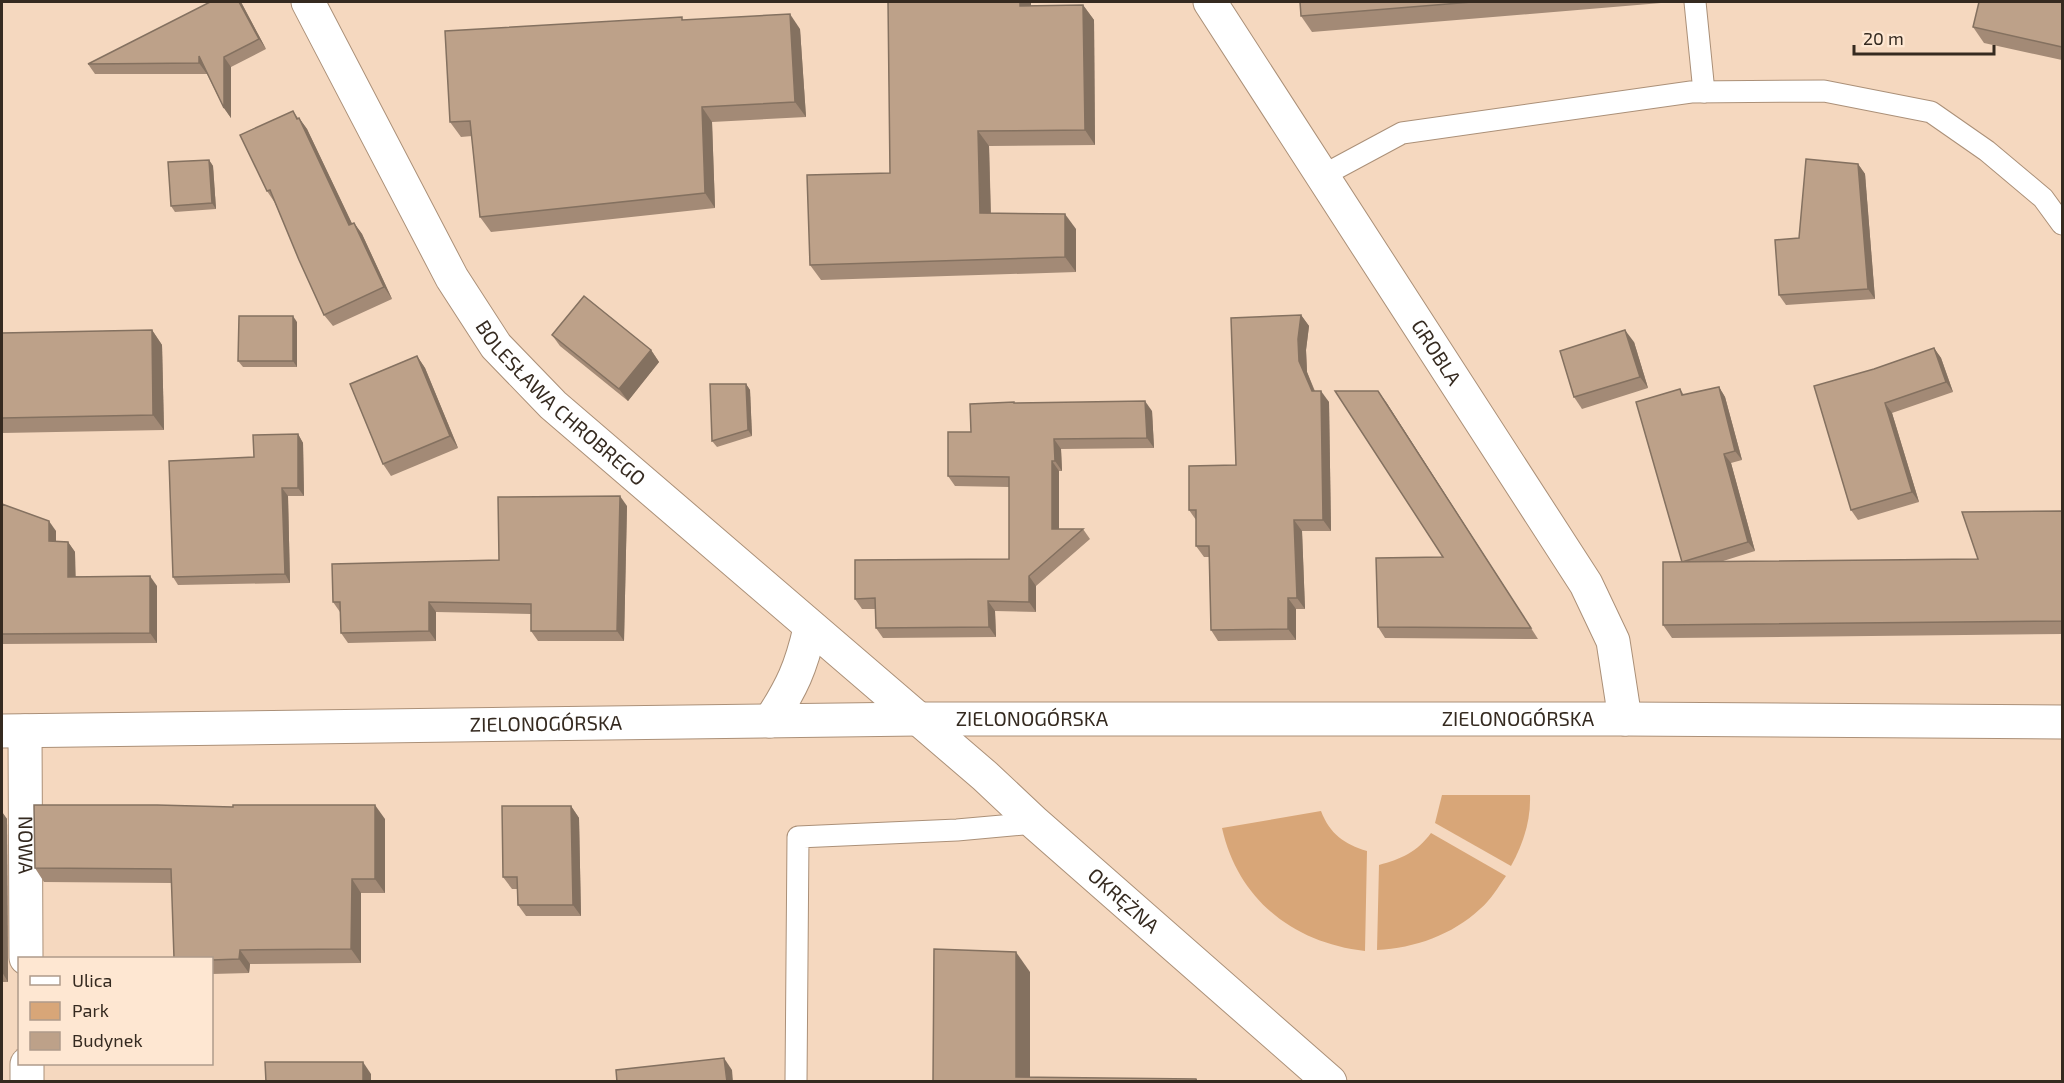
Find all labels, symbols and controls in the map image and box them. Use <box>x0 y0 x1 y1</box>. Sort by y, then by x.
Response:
scale bar <box>1854 18 1994 56</box>
text: 20 m <box>1863 27 1904 49</box>
street label: GROBLA <box>1407 314 1467 390</box>
street label: BOLESŁAWA CHROBREGO <box>471 315 651 490</box>
street label: ZIELONOGÓRSKA <box>956 706 1109 730</box>
street label: ZIELONOGÓRSKA <box>1442 706 1595 730</box>
street label: ZIELONOGÓRSKA <box>470 710 623 736</box>
street label: NOWA <box>14 816 39 875</box>
street label: OKRĘŻNA <box>1084 862 1165 938</box>
legend <box>18 957 213 1065</box>
text: Ulica <box>72 969 112 991</box>
text: Park <box>72 999 109 1021</box>
text: Budynek <box>72 1029 143 1051</box>

